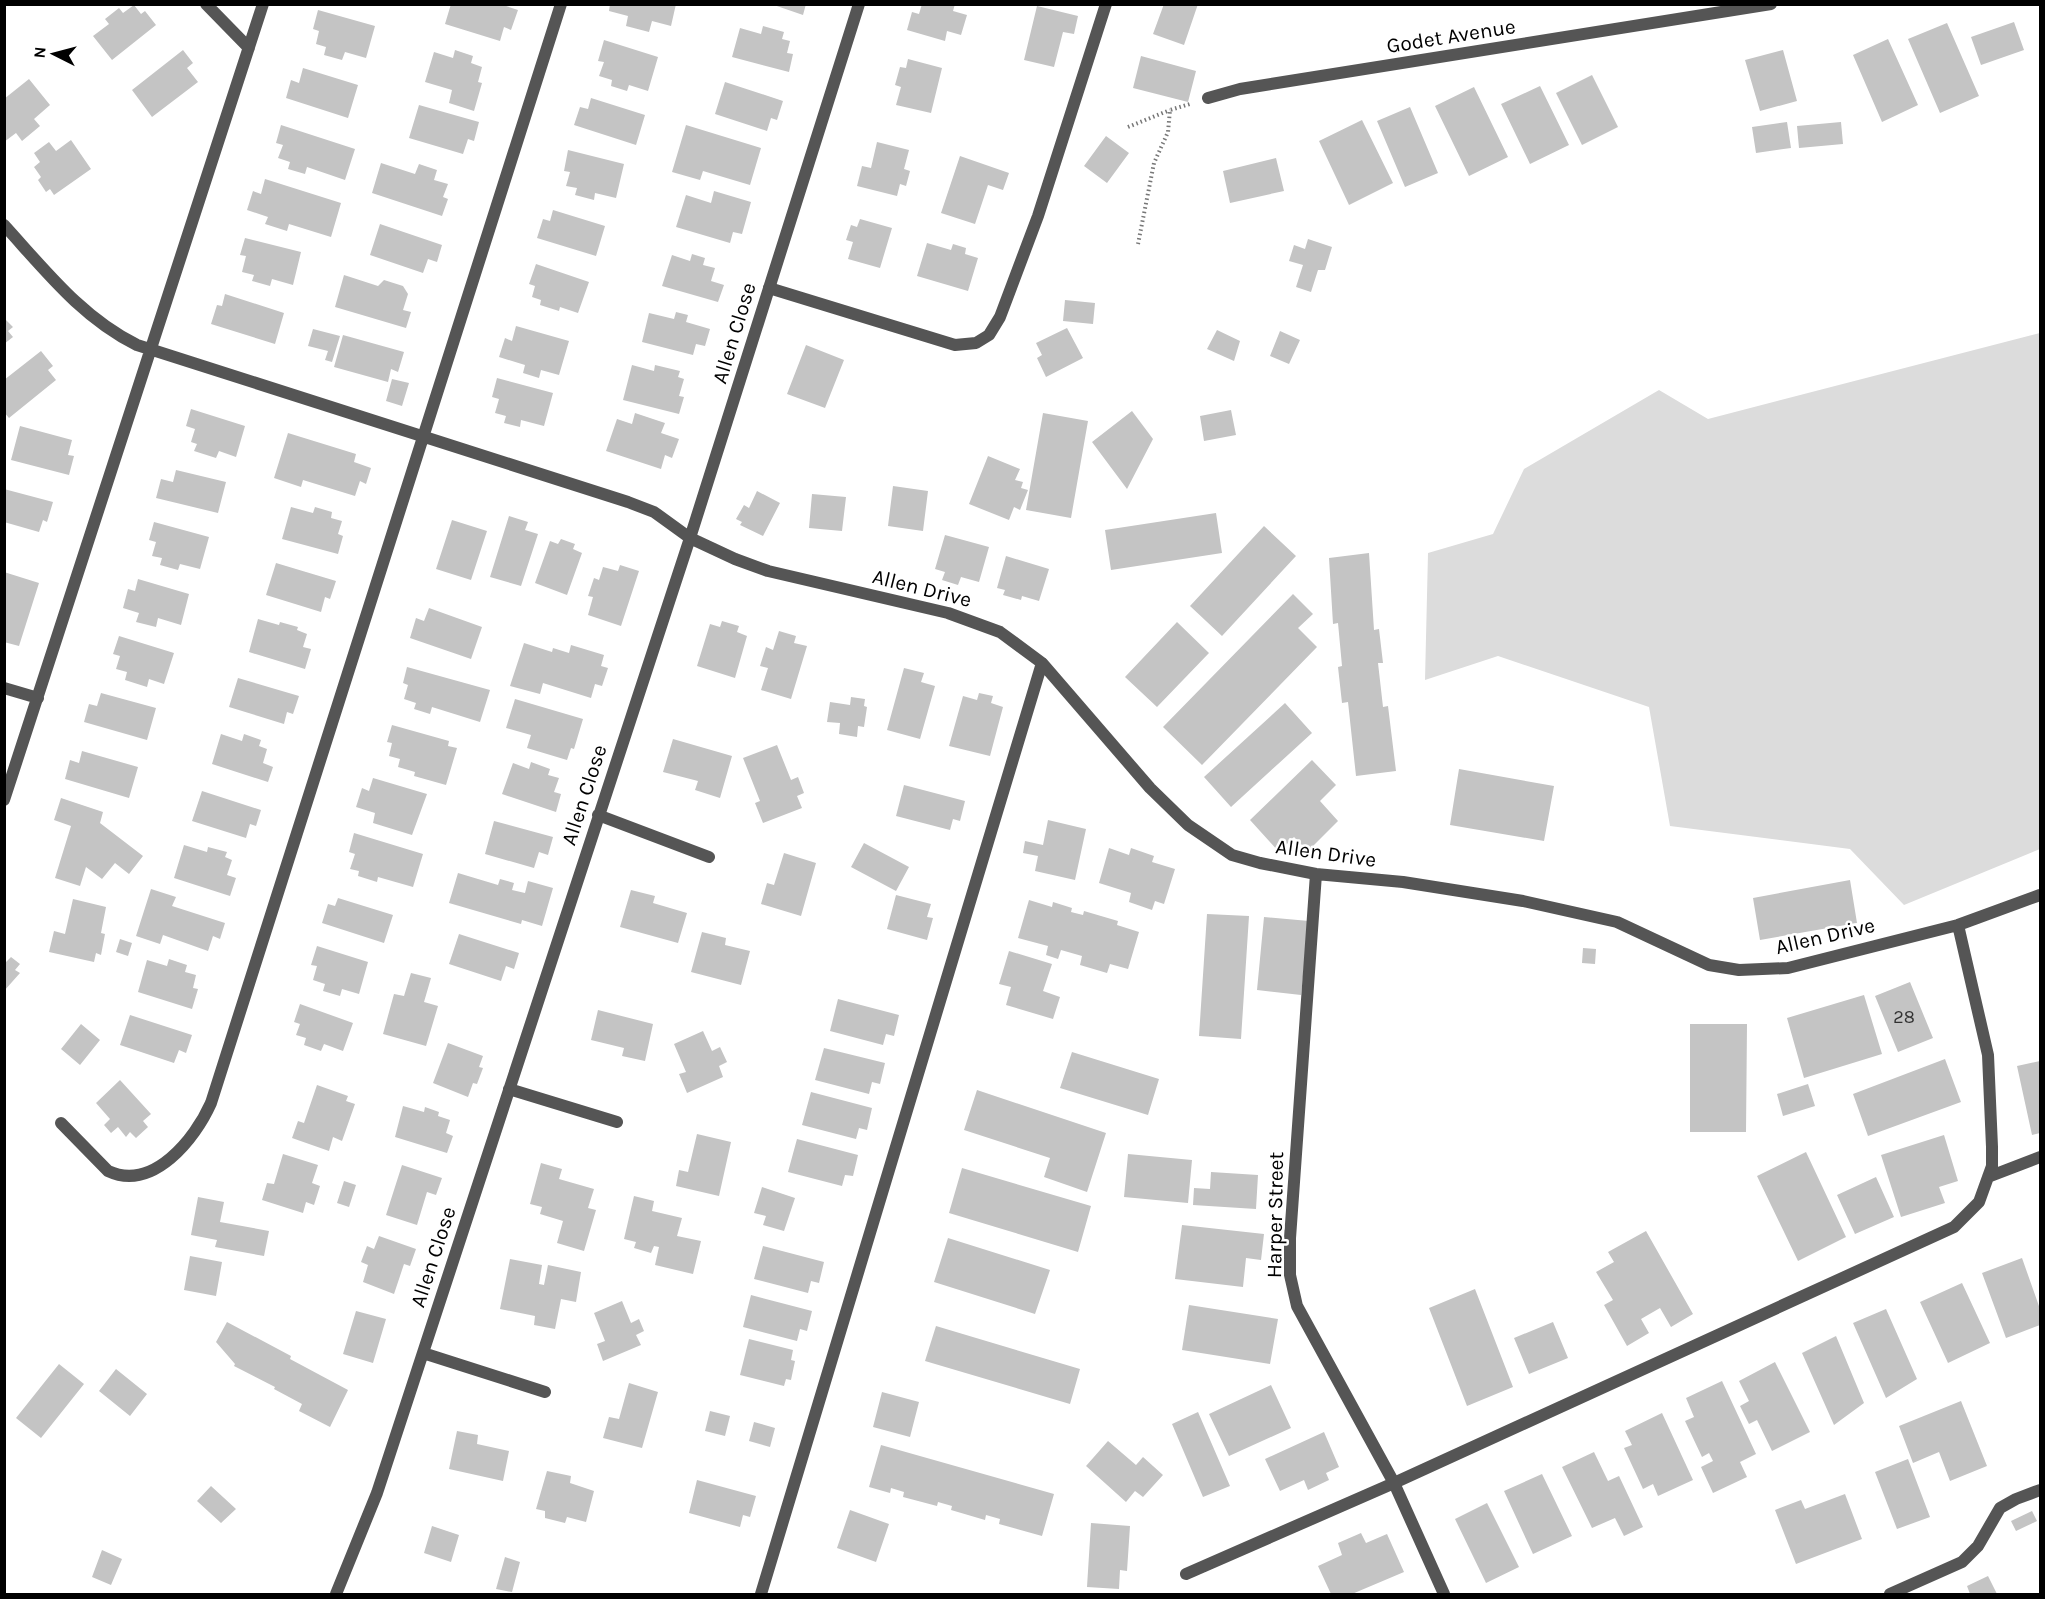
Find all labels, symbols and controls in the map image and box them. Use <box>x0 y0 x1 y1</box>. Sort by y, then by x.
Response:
street label: Godet Avenue <box>1385 14 1517 58</box>
north arrow <box>24 24 84 84</box>
text: N <box>30 46 50 59</box>
street label: Allen Close <box>707 280 761 386</box>
street label: Allen Drive <box>870 564 974 612</box>
street label: Allen Close <box>556 742 612 848</box>
street label: Allen Drive <box>1274 834 1378 872</box>
street label: Allen Drive <box>1773 913 1877 959</box>
house number: 28 <box>1893 1006 1915 1028</box>
street label: Harper Street <box>1262 1151 1288 1278</box>
street label: Allen Close <box>405 1204 461 1310</box>

